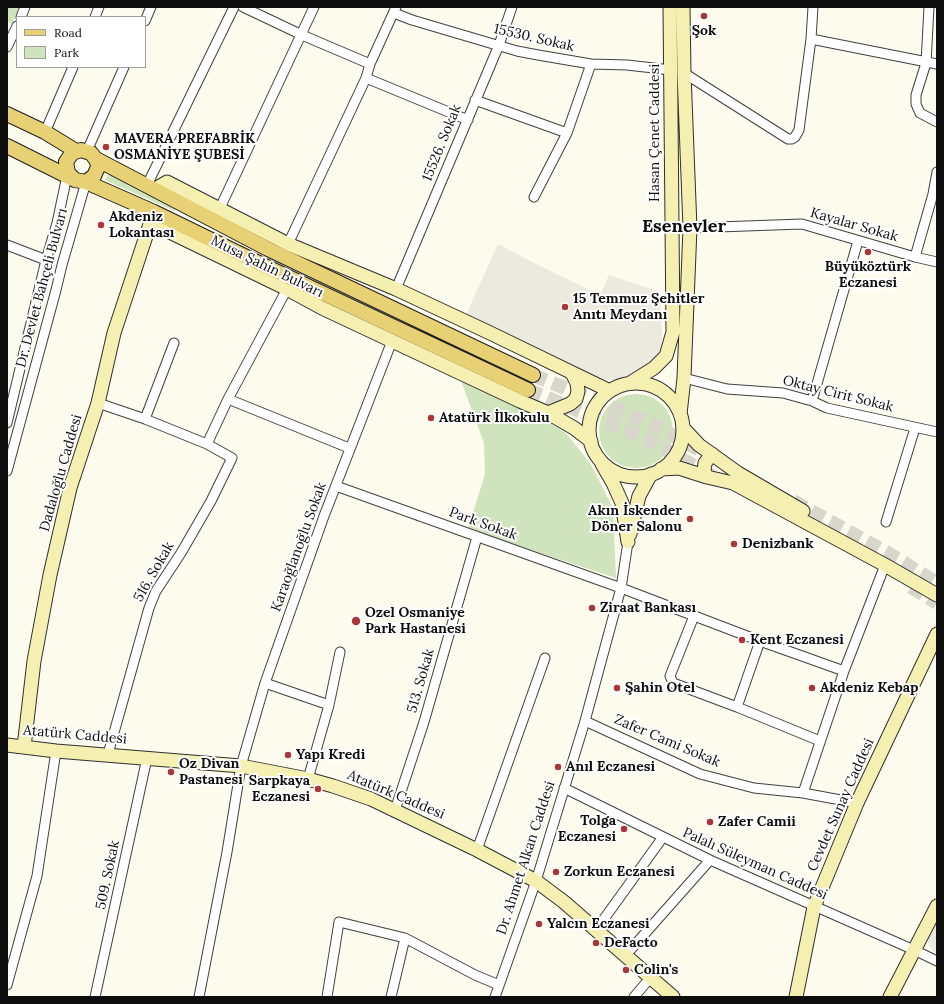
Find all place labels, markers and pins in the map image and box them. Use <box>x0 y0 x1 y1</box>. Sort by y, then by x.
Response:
marker: Şok <box>699 11 709 21</box>
place label: Şok <box>692 23 716 39</box>
place label: MAVERA PREFABRİK OSMANİYE ŞUBESİ <box>114 131 255 164</box>
marker: MAVERA PREFABRİK OSMANİYE ŞUBESİ <box>101 142 111 152</box>
place label: Akdeniz Lokantası <box>109 209 174 242</box>
marker: Akdeniz Lokantası <box>96 220 106 230</box>
marker: Büyüköztürk Eczanesi <box>863 247 873 257</box>
place label: Büyüköztürk Eczanesi <box>825 259 911 292</box>
place label: 15 Temmuz Şehitler Anıtı Meydanı <box>573 291 705 324</box>
marker: 15 Temmuz Şehitler Anıtı Meydanı <box>560 302 570 312</box>
place label: Atatürk İlkokulu <box>439 410 550 426</box>
marker: Atatürk İlkokulu <box>426 413 436 423</box>
place label: Akın İskender Döner Salonu <box>588 503 682 536</box>
marker: Akın İskender Döner Salonu <box>685 514 695 524</box>
place label: Denizbank <box>742 536 813 552</box>
marker: Denizbank <box>729 539 739 549</box>
place label: Ziraat Bankası <box>600 600 696 616</box>
marker: Ziraat Bankası <box>587 603 597 613</box>
place label: Ozel Osmaniye Park Hastanesi <box>365 605 466 638</box>
marker: Ozel Osmaniye Park Hastanesi <box>350 615 362 627</box>
place label: Kent Eczanesi <box>750 632 844 648</box>
marker: Kent Eczanesi <box>737 635 747 645</box>
place label: Şahin Otel <box>625 680 695 696</box>
place label: Akdeniz Kebap <box>820 680 918 696</box>
marker: Şahin Otel <box>612 683 622 693</box>
marker: Akdeniz Kebap <box>807 683 817 693</box>
place label: Yapı Kredi <box>296 747 365 763</box>
marker: Yapı Kredi <box>283 750 293 760</box>
place label: Oz Divan Pastanesi <box>179 756 243 788</box>
place label: Anıl Eczanesi <box>566 759 655 775</box>
marker: Anıl Eczanesi <box>553 762 563 772</box>
marker: Oz Divan Pastanesi <box>166 767 176 777</box>
place label: Sarpkaya Eczanesi <box>249 773 310 806</box>
marker: Sarpkaya Eczanesi <box>313 784 323 794</box>
place label: Tolga Eczanesi <box>558 813 616 846</box>
place label: Zafer Camii <box>718 814 796 830</box>
marker: Zafer Camii <box>705 817 715 827</box>
marker: Tolga Eczanesi <box>619 824 629 834</box>
place label: Zorkun Eczanesi <box>564 864 675 880</box>
marker: Zorkun Eczanesi <box>551 867 561 877</box>
place label: Yalcın Eczanesi <box>547 916 650 932</box>
marker: Yalcın Eczanesi <box>534 919 544 929</box>
place label: DeFacto <box>604 935 658 951</box>
marker: DeFacto <box>591 938 601 948</box>
place label: Colin's <box>634 962 678 978</box>
marker: Colin's <box>621 965 631 975</box>

